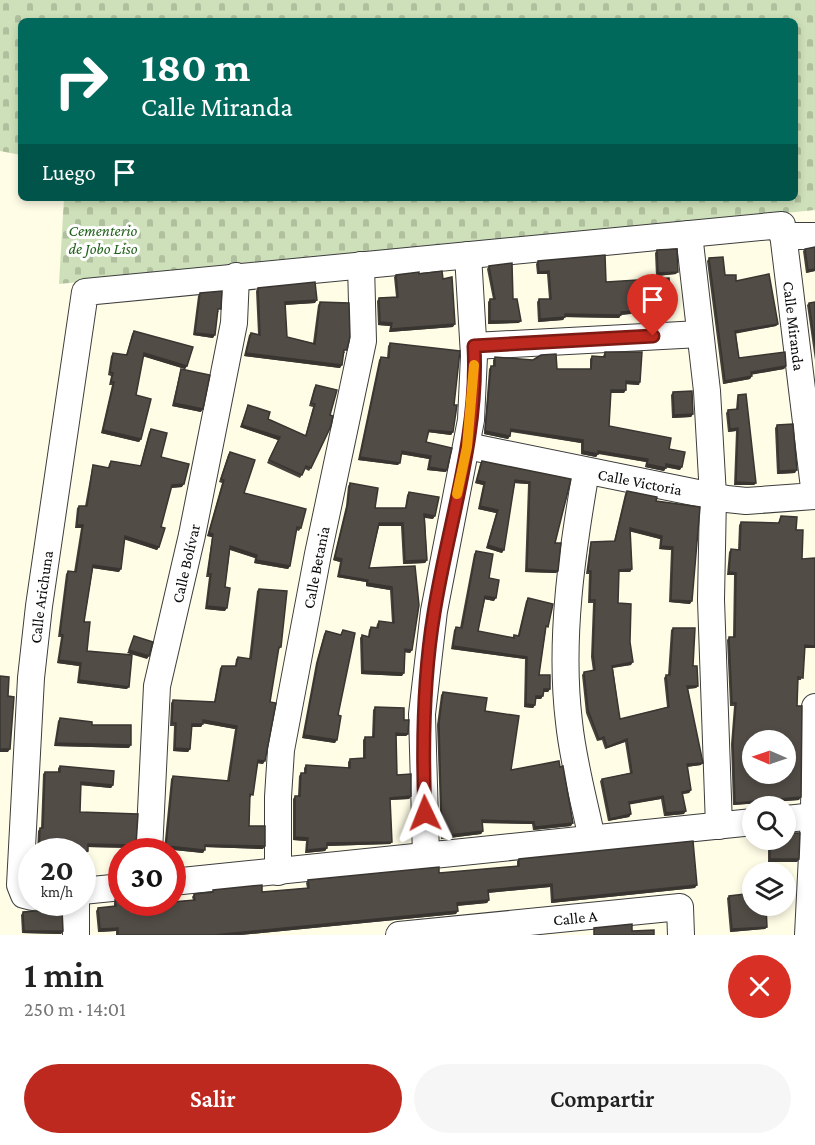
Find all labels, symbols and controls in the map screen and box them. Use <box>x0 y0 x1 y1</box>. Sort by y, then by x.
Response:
icon: right <box>42 42 120 120</box>
text: 180 m <box>141 43 250 90</box>
text: Calle Miranda <box>141 92 293 122</box>
icon: arrive <box>108 156 141 189</box>
text: Luego <box>42 160 96 185</box>
park label: Cementerio de Jobo Liso <box>68 222 138 258</box>
pin <box>627 274 678 336</box>
street label: Calle Miranda <box>780 280 808 372</box>
icon: arrive <box>636 283 669 316</box>
street label: Calle Victoria <box>597 466 684 499</box>
street label: Calle Bolívar <box>168 522 203 605</box>
street label: Calle Betania <box>299 524 332 610</box>
street label: Calle Arichuna <box>26 549 56 644</box>
north arrow <box>742 730 796 784</box>
map controls <box>742 730 796 916</box>
position arrow <box>393 781 457 845</box>
button: search <box>742 796 796 850</box>
speed limit sign: 30 <box>108 838 186 916</box>
text: 20 <box>40 853 74 886</box>
button: layers <box>742 862 796 916</box>
text: km/h <box>41 884 73 900</box>
street label: Calle A <box>552 907 599 928</box>
text: 1 min <box>24 955 104 995</box>
button: close <box>728 955 791 1018</box>
text: 250 m · 14:01 <box>24 998 126 1020</box>
button: Salir <box>24 1064 402 1133</box>
button: Compartir <box>414 1064 791 1133</box>

